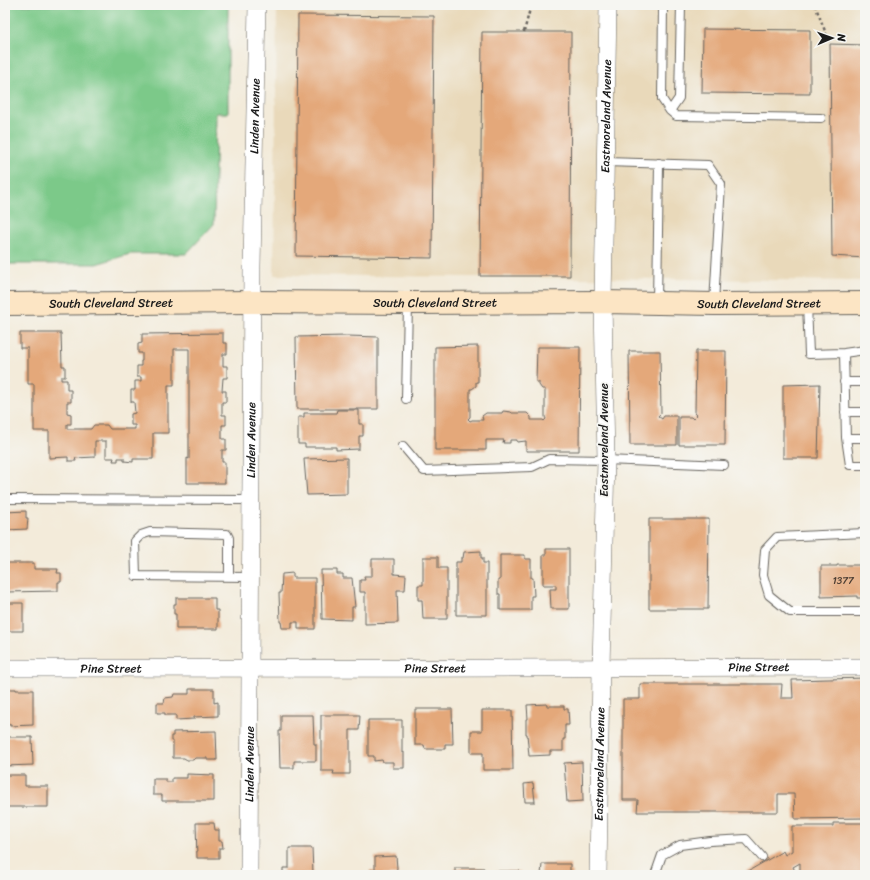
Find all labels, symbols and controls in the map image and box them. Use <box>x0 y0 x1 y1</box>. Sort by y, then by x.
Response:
north arrow <box>812 18 852 58</box>
text: N <box>832 33 851 42</box>
street label: Eastmoreland Avenue <box>594 59 618 173</box>
street label: Linden Avenue <box>243 78 267 154</box>
street label: South Cleveland Street <box>49 292 173 315</box>
street label: South Cleveland Street <box>373 292 497 314</box>
street label: South Cleveland Street <box>697 292 821 315</box>
street label: Eastmoreland Avenue <box>593 383 615 497</box>
street label: Linden Avenue <box>240 402 262 478</box>
house number: 1377 <box>832 572 855 590</box>
street label: Pine Street <box>728 656 790 678</box>
street label: Pine Street <box>80 657 142 680</box>
street label: Pine Street <box>404 657 466 679</box>
street label: Eastmoreland Avenue <box>588 707 611 821</box>
street label: Linden Avenue <box>238 726 261 802</box>

